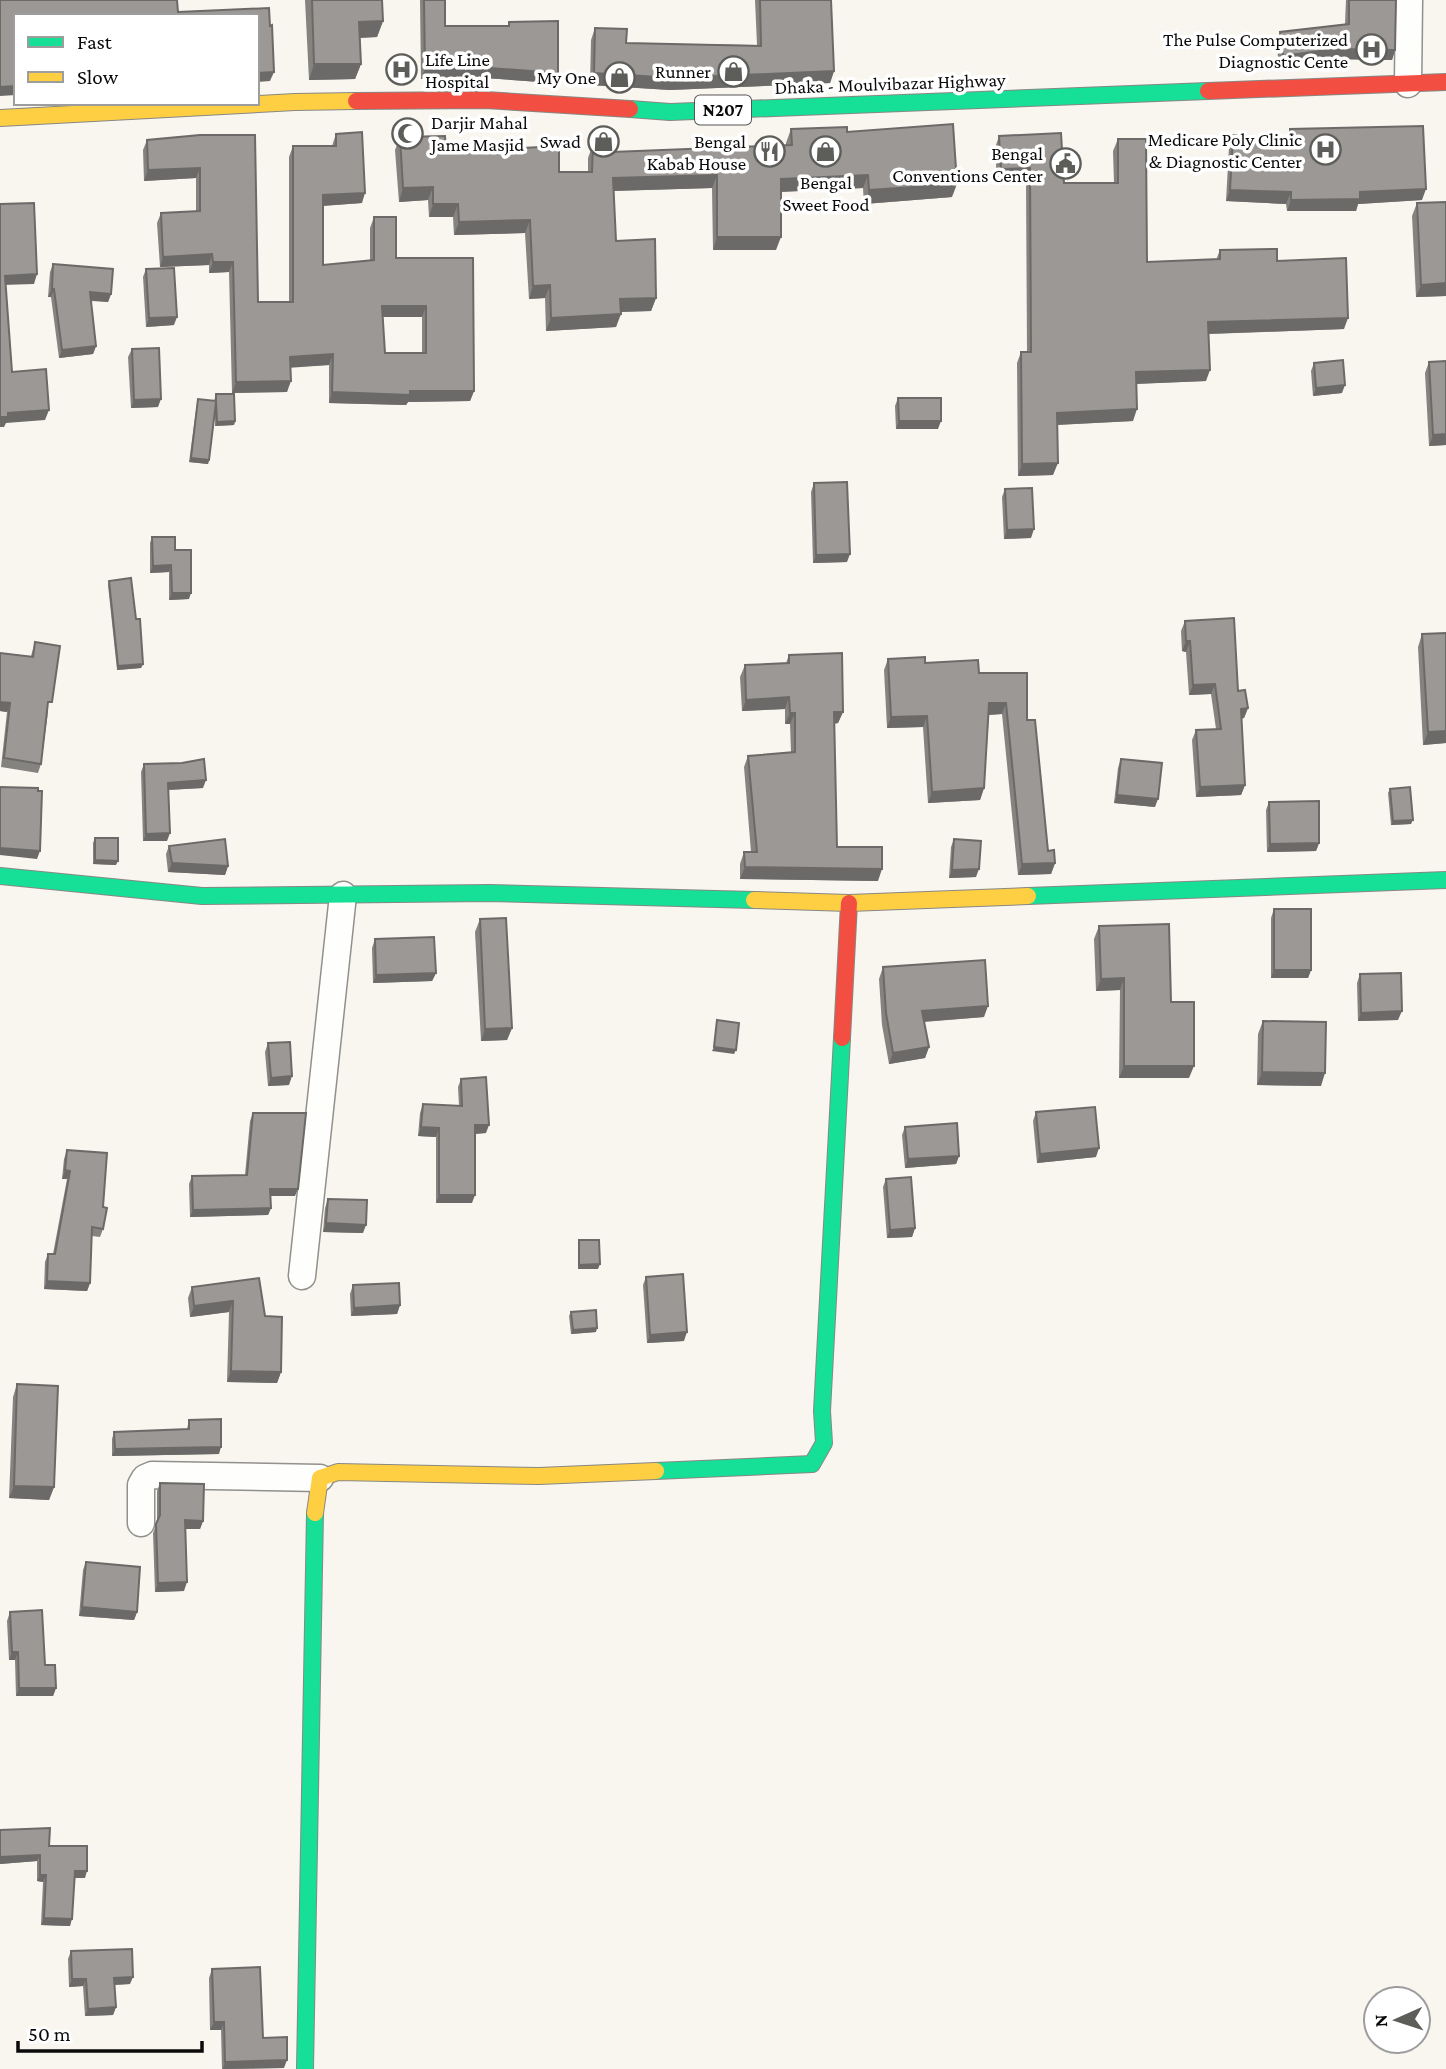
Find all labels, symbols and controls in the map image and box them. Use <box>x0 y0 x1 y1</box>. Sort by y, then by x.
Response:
legend <box>14 14 259 105</box>
place label: The Pulse Computerized Diagnostic Cente <box>1163 29 1348 72</box>
text: Fast <box>77 30 113 54</box>
hospital icon: The Pulse Computerized Diagnostic Cente <box>1354 33 1388 67</box>
place label: Life Line Hospital <box>425 49 490 92</box>
hospital icon: Life Line Hospital <box>385 53 419 87</box>
shop icon: Runner <box>717 54 751 88</box>
shop icon: My One <box>602 60 636 94</box>
place label: Runner <box>655 61 711 82</box>
text: Slow <box>77 65 119 89</box>
place label: My One <box>537 67 596 88</box>
street label: Dhaka - Moulvibazar Highway <box>774 69 1006 98</box>
road number: N207 <box>695 96 751 124</box>
place label: Darjir Mahal Jame Masjid <box>429 112 528 156</box>
mosque icon: Darjir Mahal Jame Masjid <box>391 116 425 150</box>
shop icon: Swad <box>587 124 621 158</box>
place label: Medicare Poly Clinic & Diagnostic Center <box>1148 129 1302 172</box>
place label: Swad <box>540 131 581 152</box>
place label: Bengal Kabab House <box>647 131 746 174</box>
hospital icon: Medicare Poly Clinic & Diagnostic Center <box>1308 133 1342 167</box>
shop icon: Bengal Sweet Food <box>809 134 843 168</box>
restaurant icon: Bengal Kabab House <box>752 135 786 169</box>
place label: Bengal Conventions Center <box>892 143 1043 186</box>
public building icon: Bengal Conventions Center <box>1049 147 1083 181</box>
place label: Bengal Sweet Food <box>783 172 869 215</box>
north arrow <box>1362 1985 1432 2055</box>
scale bar <box>18 2010 201 2054</box>
text: N <box>1370 2014 1391 2028</box>
text: 50 m <box>28 2022 71 2046</box>

